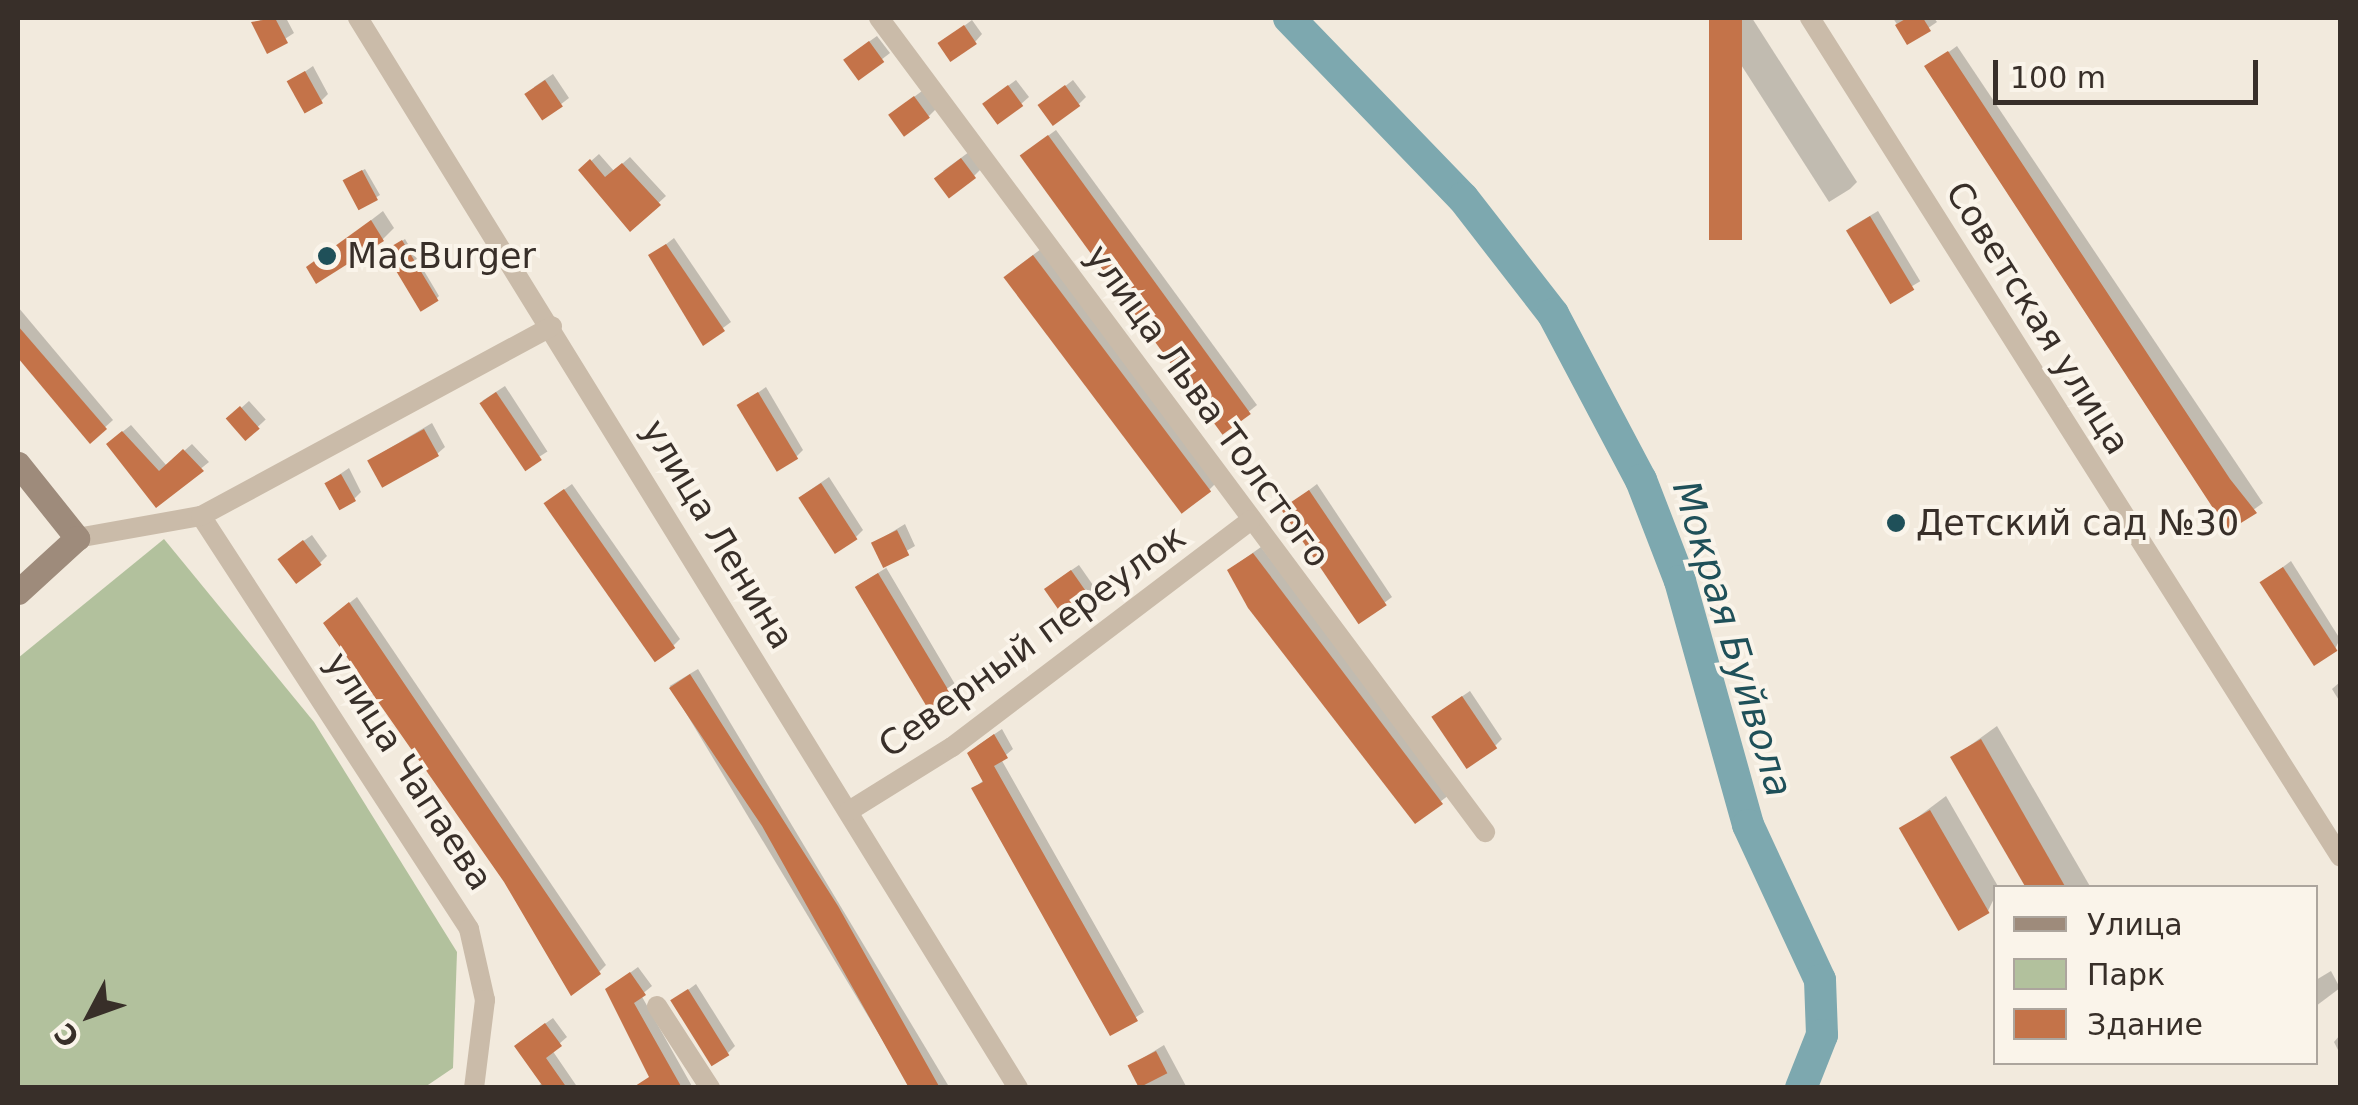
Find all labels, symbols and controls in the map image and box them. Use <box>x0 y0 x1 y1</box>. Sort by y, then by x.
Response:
scale bar <box>1998 40 2263 102</box>
text: 100 m <box>2010 60 2106 95</box>
street label: Советская улица <box>1937 174 2139 462</box>
place label: MacBurger <box>347 235 536 277</box>
street label: улица Льва Толстого <box>1077 237 1339 575</box>
marker: MacBurger <box>316 245 338 267</box>
street label: улица Ленина <box>633 412 803 656</box>
water label: Мокрая Буйвола <box>1662 476 1802 802</box>
place label: Детский сад №30 <box>1916 502 2239 544</box>
marker: Детский сад №30 <box>1885 512 1907 534</box>
street label: Северный переулок <box>871 516 1193 766</box>
street label: улица Чапаева <box>316 644 502 898</box>
legend <box>1993 885 2318 1065</box>
text: Улица <box>2087 907 2183 942</box>
text: Парк <box>2087 957 2165 992</box>
north arrow <box>40 965 140 1065</box>
text: Здание <box>2087 1007 2203 1042</box>
text: С <box>48 1016 86 1054</box>

